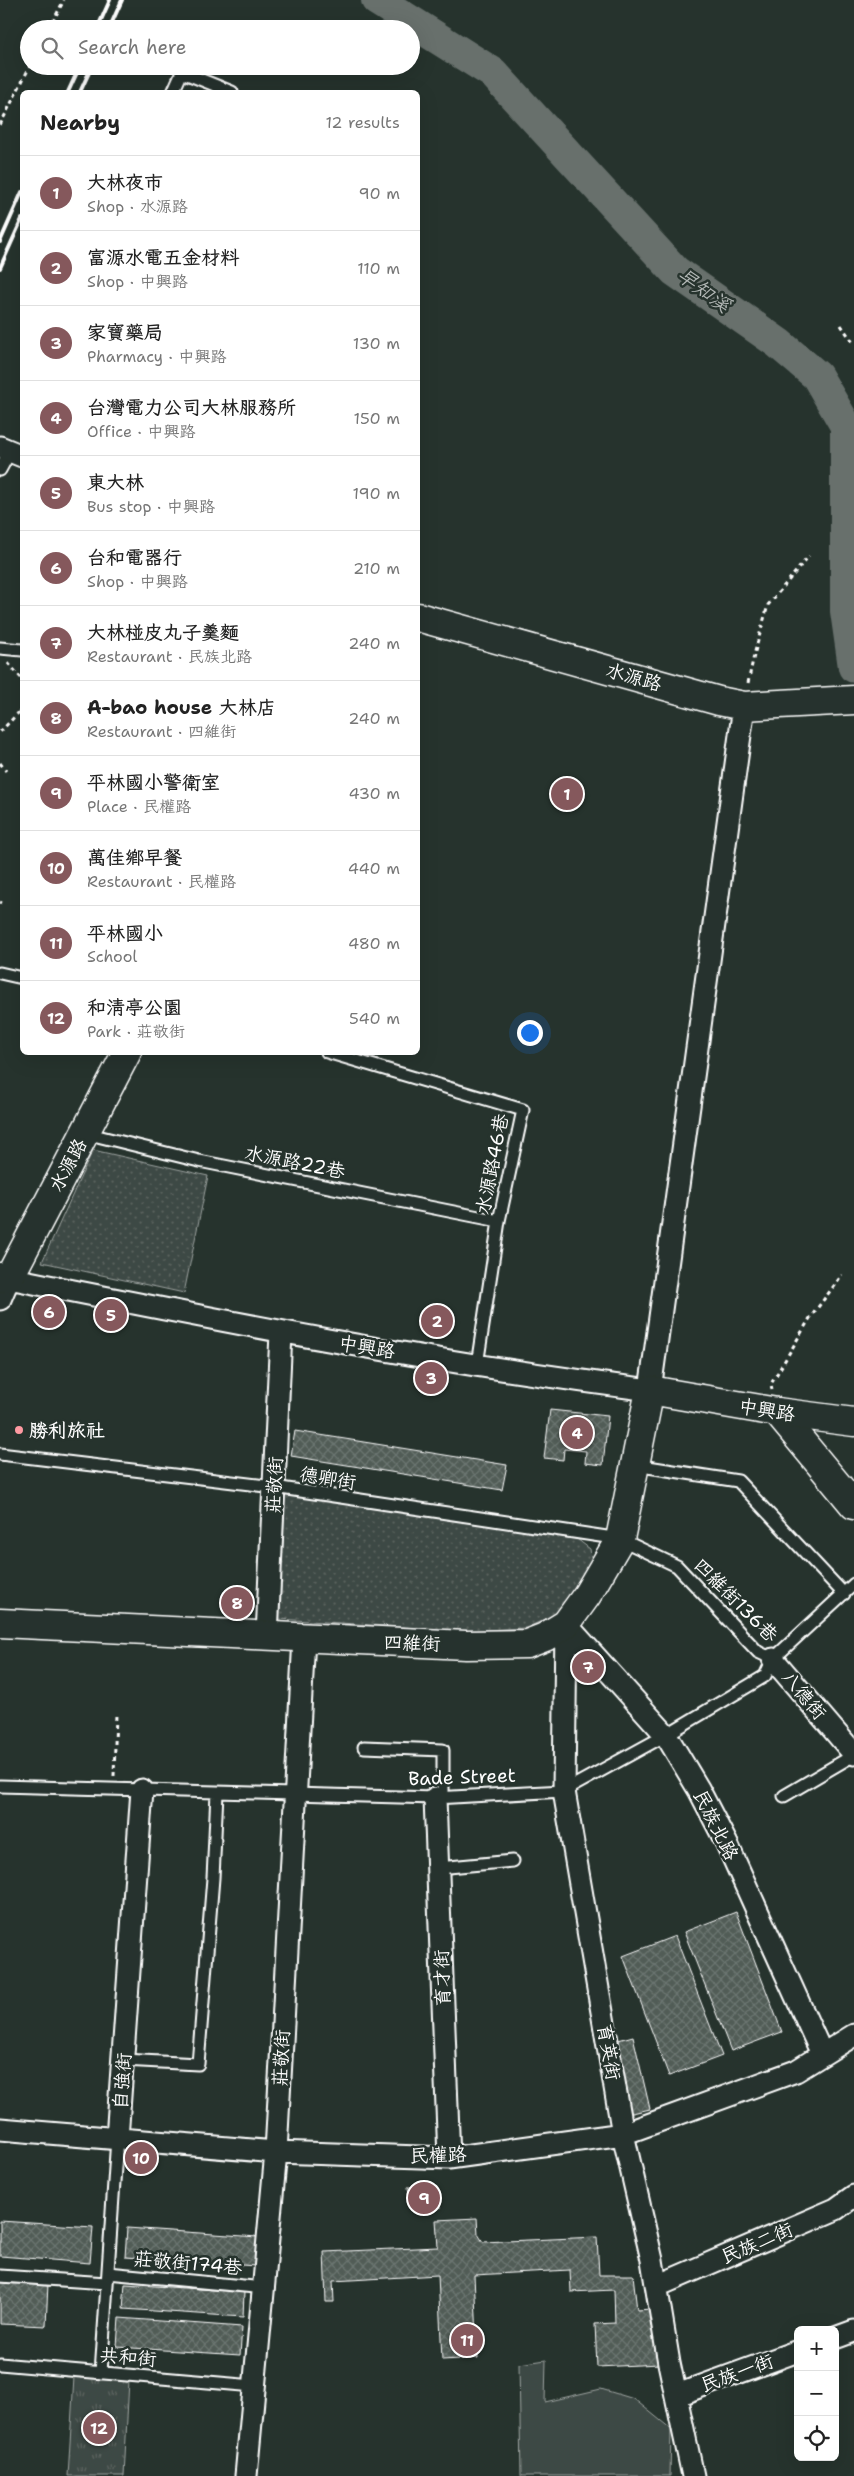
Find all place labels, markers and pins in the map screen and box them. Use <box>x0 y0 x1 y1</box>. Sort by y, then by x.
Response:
pin: 1 <box>551 775 583 813</box>
pin: 6 <box>33 1293 65 1331</box>
pin: 5 <box>95 1296 127 1334</box>
pin: 2 <box>421 1302 453 1340</box>
pin: 3 <box>415 1359 447 1397</box>
pin: 4 <box>561 1414 593 1452</box>
place label: 勝利旅社 <box>29 1418 105 1443</box>
marker: 勝利旅社 <box>13 1424 25 1436</box>
pin: 8 <box>221 1584 253 1622</box>
pin: 7 <box>572 1648 604 1686</box>
pin: 10 <box>125 2139 157 2177</box>
pin: 9 <box>408 2179 440 2217</box>
pin: 11 <box>451 2321 483 2359</box>
pin: 12 <box>83 2409 115 2447</box>

